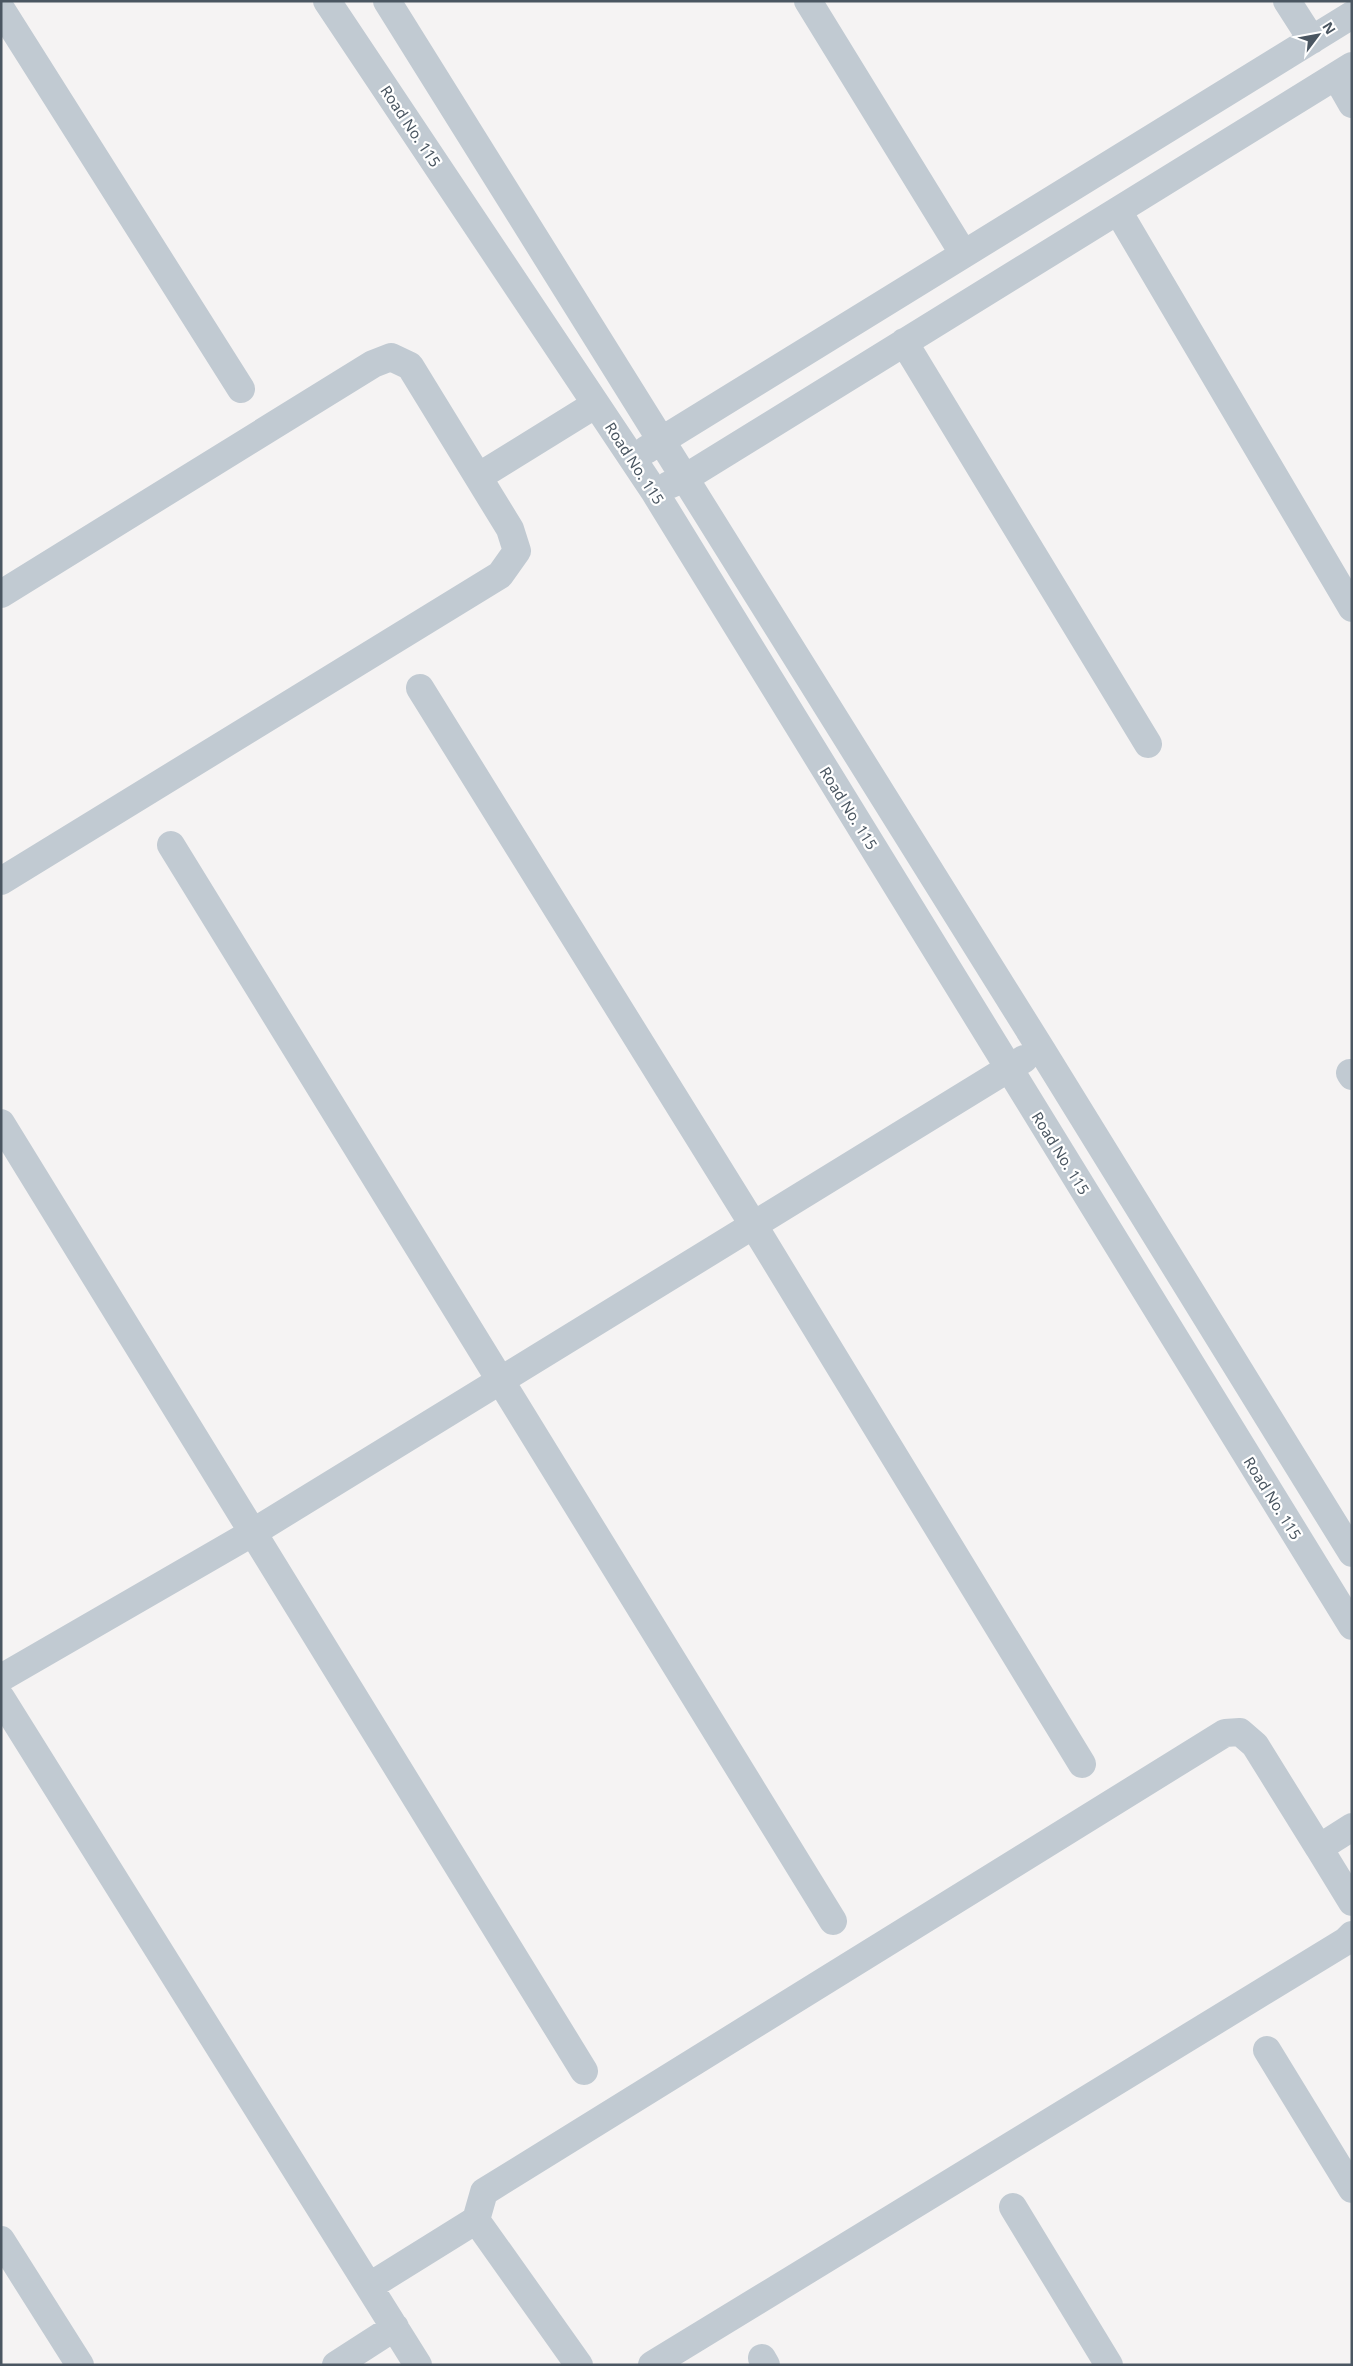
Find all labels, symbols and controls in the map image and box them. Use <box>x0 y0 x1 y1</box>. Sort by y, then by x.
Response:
north arrow <box>1293 10 1343 60</box>
text: N <box>1318 18 1341 38</box>
street label: Road No. 115 <box>376 81 446 171</box>
street label: Road No. 115 <box>601 418 669 508</box>
street label: Road No. 115 <box>816 763 882 853</box>
street label: Road No. 115 <box>1028 1108 1094 1198</box>
street label: Road No. 115 <box>1240 1453 1306 1543</box>

